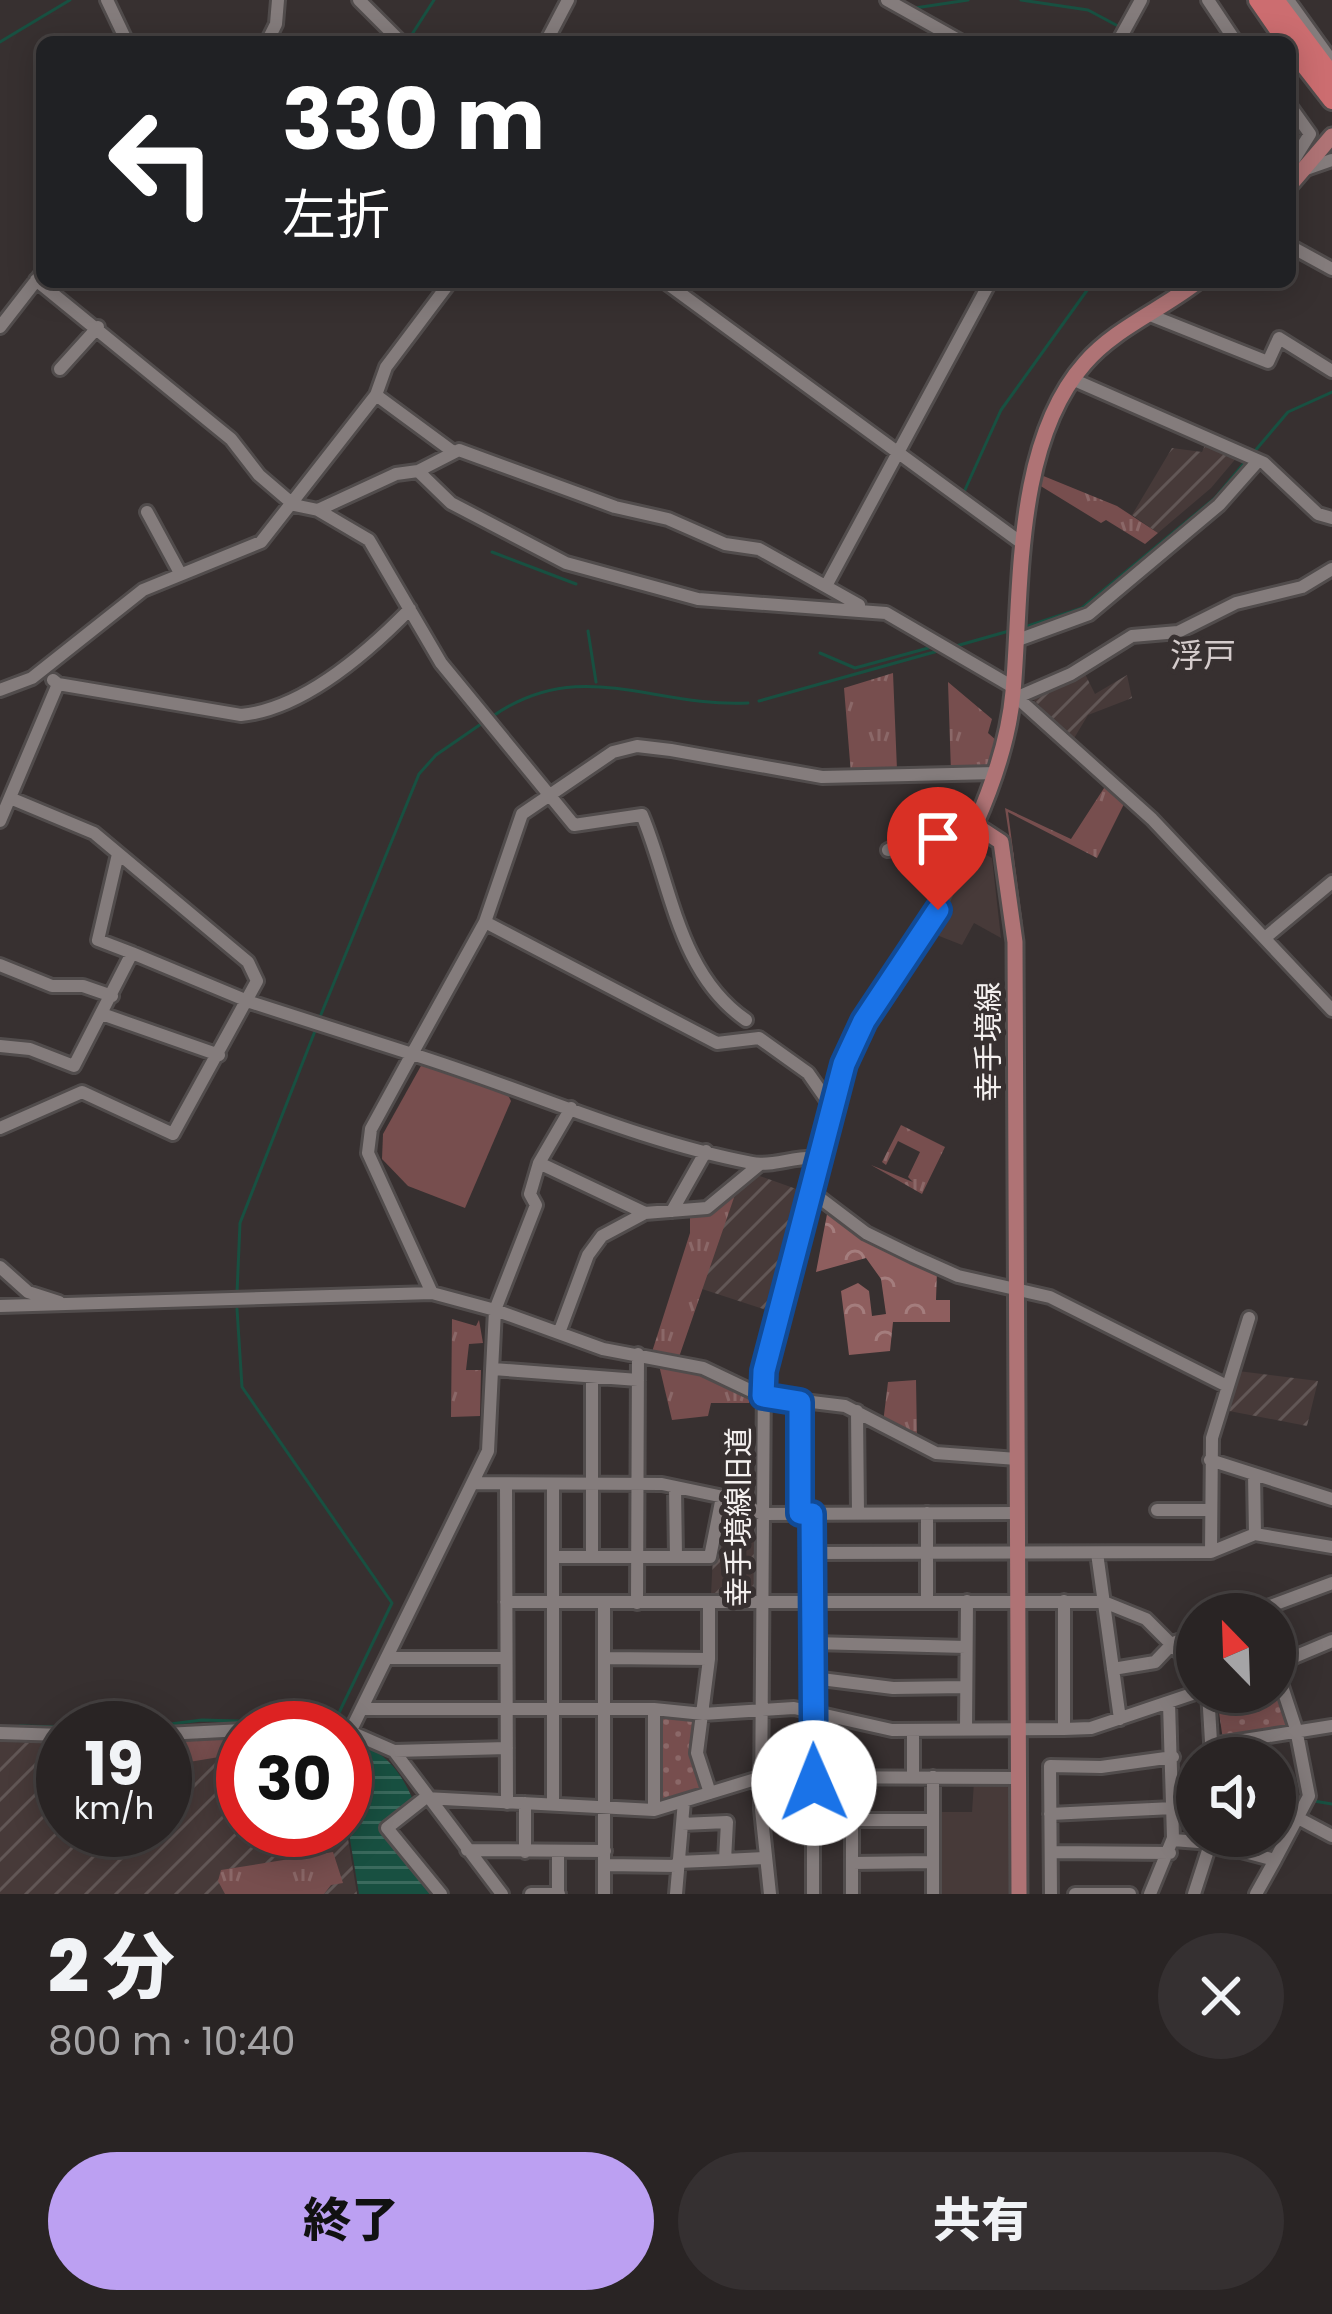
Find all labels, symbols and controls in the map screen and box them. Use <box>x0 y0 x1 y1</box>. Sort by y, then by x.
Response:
text: 330 m <box>282 61 545 178</box>
icon: left <box>84 84 240 240</box>
text: 左折 <box>282 177 390 253</box>
district label: 浮戸 <box>1170 632 1236 679</box>
pin <box>887 787 989 910</box>
icon: arrive <box>905 805 971 871</box>
street label: 幸手境線 <box>967 982 1010 1102</box>
street label: 幸手境線旧道 <box>717 1427 760 1607</box>
north arrow <box>1176 1593 1296 1713</box>
map controls <box>1176 1593 1296 1857</box>
speed limit sign: 30 <box>216 1701 372 1857</box>
position arrow <box>751 1720 877 1846</box>
text: 19 <box>84 1722 144 1806</box>
button: sound <box>1176 1737 1296 1857</box>
text: km/h <box>74 1787 154 1830</box>
text: 2 分 <box>48 1916 175 2017</box>
button: close <box>1158 1933 1284 2059</box>
text: 800 m · 10:40 <box>48 2014 296 2069</box>
button: 終了 <box>48 2152 654 2290</box>
button: 共有 <box>678 2152 1284 2290</box>

